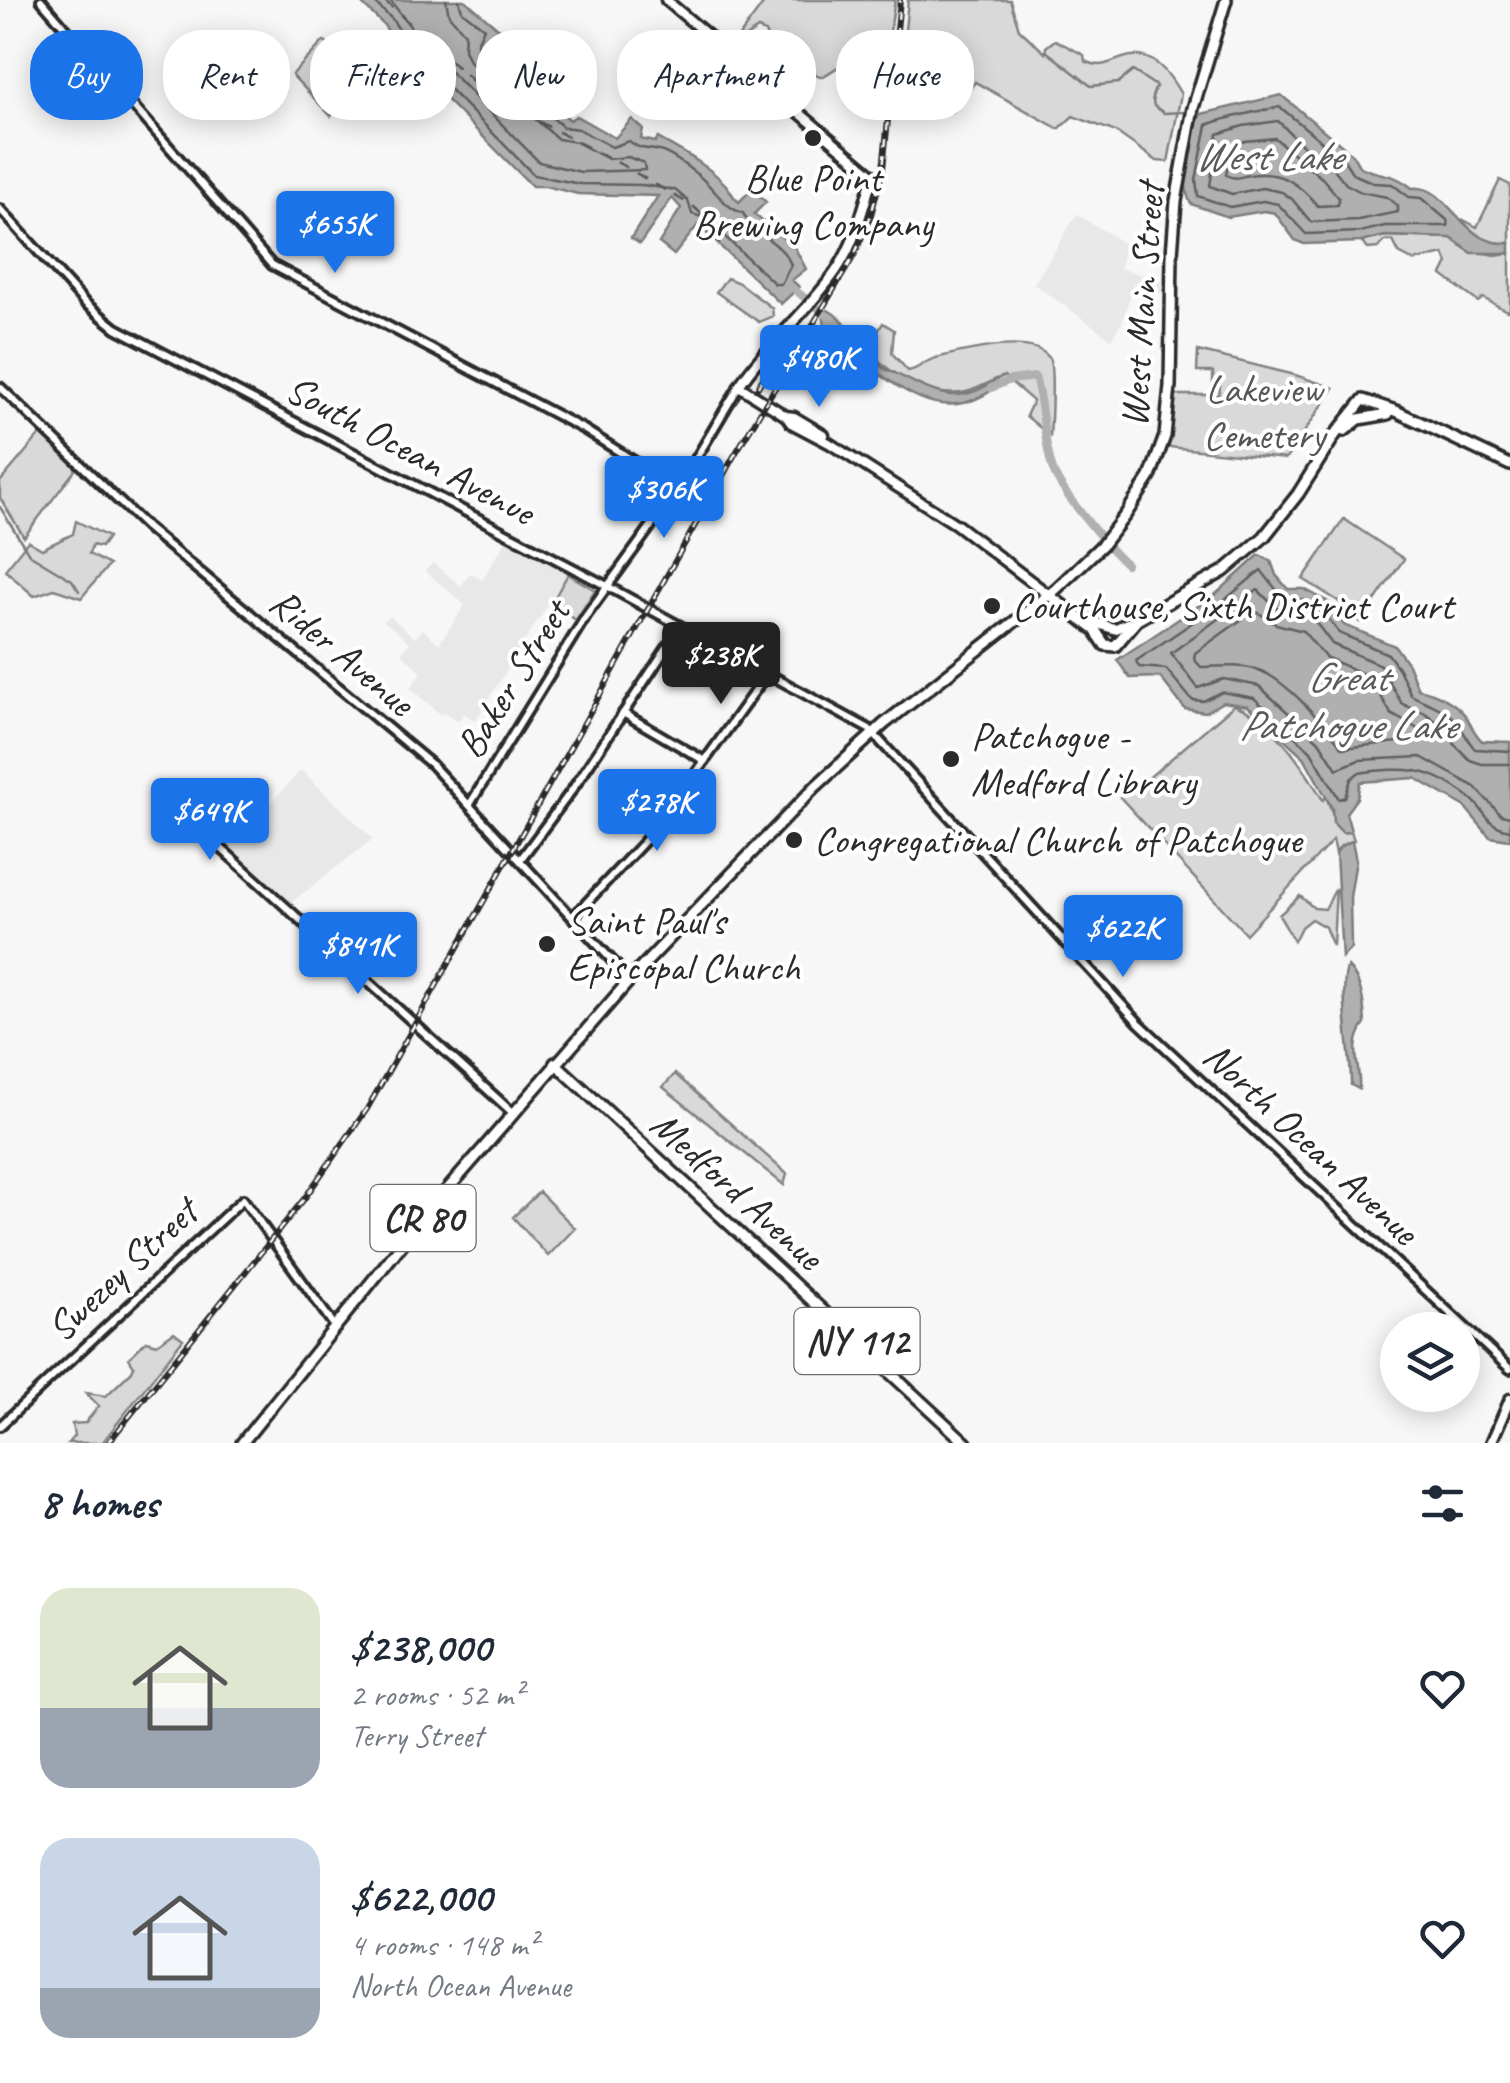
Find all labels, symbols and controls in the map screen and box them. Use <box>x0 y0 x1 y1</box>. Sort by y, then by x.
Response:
chip: Buy <box>30 30 143 120</box>
chip: Rent <box>163 30 290 120</box>
chip: Filters <box>310 30 456 120</box>
chip: New <box>476 30 597 120</box>
chip: Apartment <box>617 30 816 120</box>
chip: House <box>836 30 974 120</box>
marker: Blue Point Brewing Company <box>802 127 824 149</box>
water label: West Lake <box>1195 130 1348 183</box>
place label: Blue Point Brewing Company <box>693 153 935 249</box>
street label: West Main Street <box>1109 176 1176 429</box>
pin: $655K <box>265 191 405 276</box>
text: $655K <box>298 203 372 244</box>
pin: $480K <box>749 325 889 410</box>
text: $480K <box>782 337 856 378</box>
street label: South Ocean Avenue <box>277 364 545 538</box>
park label: Lakeview Cemetery <box>1203 364 1328 460</box>
pin: $306K <box>594 456 734 541</box>
text: $306K <box>627 468 701 509</box>
street label: Rider Avenue <box>259 577 427 729</box>
place label: Courthouse, Sixth District Court <box>1012 581 1457 631</box>
street label: Baker Street <box>445 588 583 767</box>
marker: Courthouse, Sixth District Court <box>981 595 1003 617</box>
pin: $238K <box>651 622 791 707</box>
text: $238K <box>684 634 758 675</box>
water label: Great Patchogue Lake <box>1239 651 1462 752</box>
place label: Patchogue - Medford Library <box>971 711 1198 807</box>
marker: Patchogue - Medford Library <box>940 748 962 770</box>
pin: $278K <box>587 769 727 854</box>
pin: $649K <box>140 778 280 863</box>
text: $278K <box>620 781 694 822</box>
text: $649K <box>173 790 247 831</box>
place label: Congregational Church of Patchogue <box>814 815 1305 865</box>
marker: Congregational Church of Patchogue <box>783 829 805 851</box>
pin: $622K <box>1053 895 1193 980</box>
place label: Saint Paul's Episcopal Church <box>567 896 801 992</box>
text: $622K <box>1086 907 1160 948</box>
pin: $841K <box>288 912 428 997</box>
text: $841K <box>321 924 395 965</box>
marker: Saint Paul's Episcopal Church <box>536 933 558 955</box>
street label: North Ocean Avenue <box>1193 1031 1431 1257</box>
street label: Medford Avenue <box>640 1099 836 1283</box>
street label: Swezey Street <box>36 1184 212 1352</box>
road number: CR 80 <box>370 1185 476 1251</box>
road number: NY 112 <box>794 1308 920 1374</box>
map controls <box>1380 1312 1480 1412</box>
button: layers <box>1380 1312 1480 1412</box>
icon: filters <box>1415 1476 1470 1531</box>
text: 8 homes <box>40 1477 159 1530</box>
text: $238,000 <box>350 1621 491 1674</box>
icon: home <box>120 1628 240 1748</box>
icon: heart <box>1415 1661 1470 1716</box>
text: 2 rooms · 52 m² <box>350 1674 523 1715</box>
text: Terry Street <box>350 1715 483 1756</box>
text: $622,000 <box>350 1871 492 1924</box>
icon: home <box>120 1878 240 1998</box>
icon: heart <box>1415 1911 1470 1966</box>
text: 4 rooms · 148 m² <box>350 1924 537 1965</box>
text: North Ocean Avenue <box>350 1965 571 2006</box>

